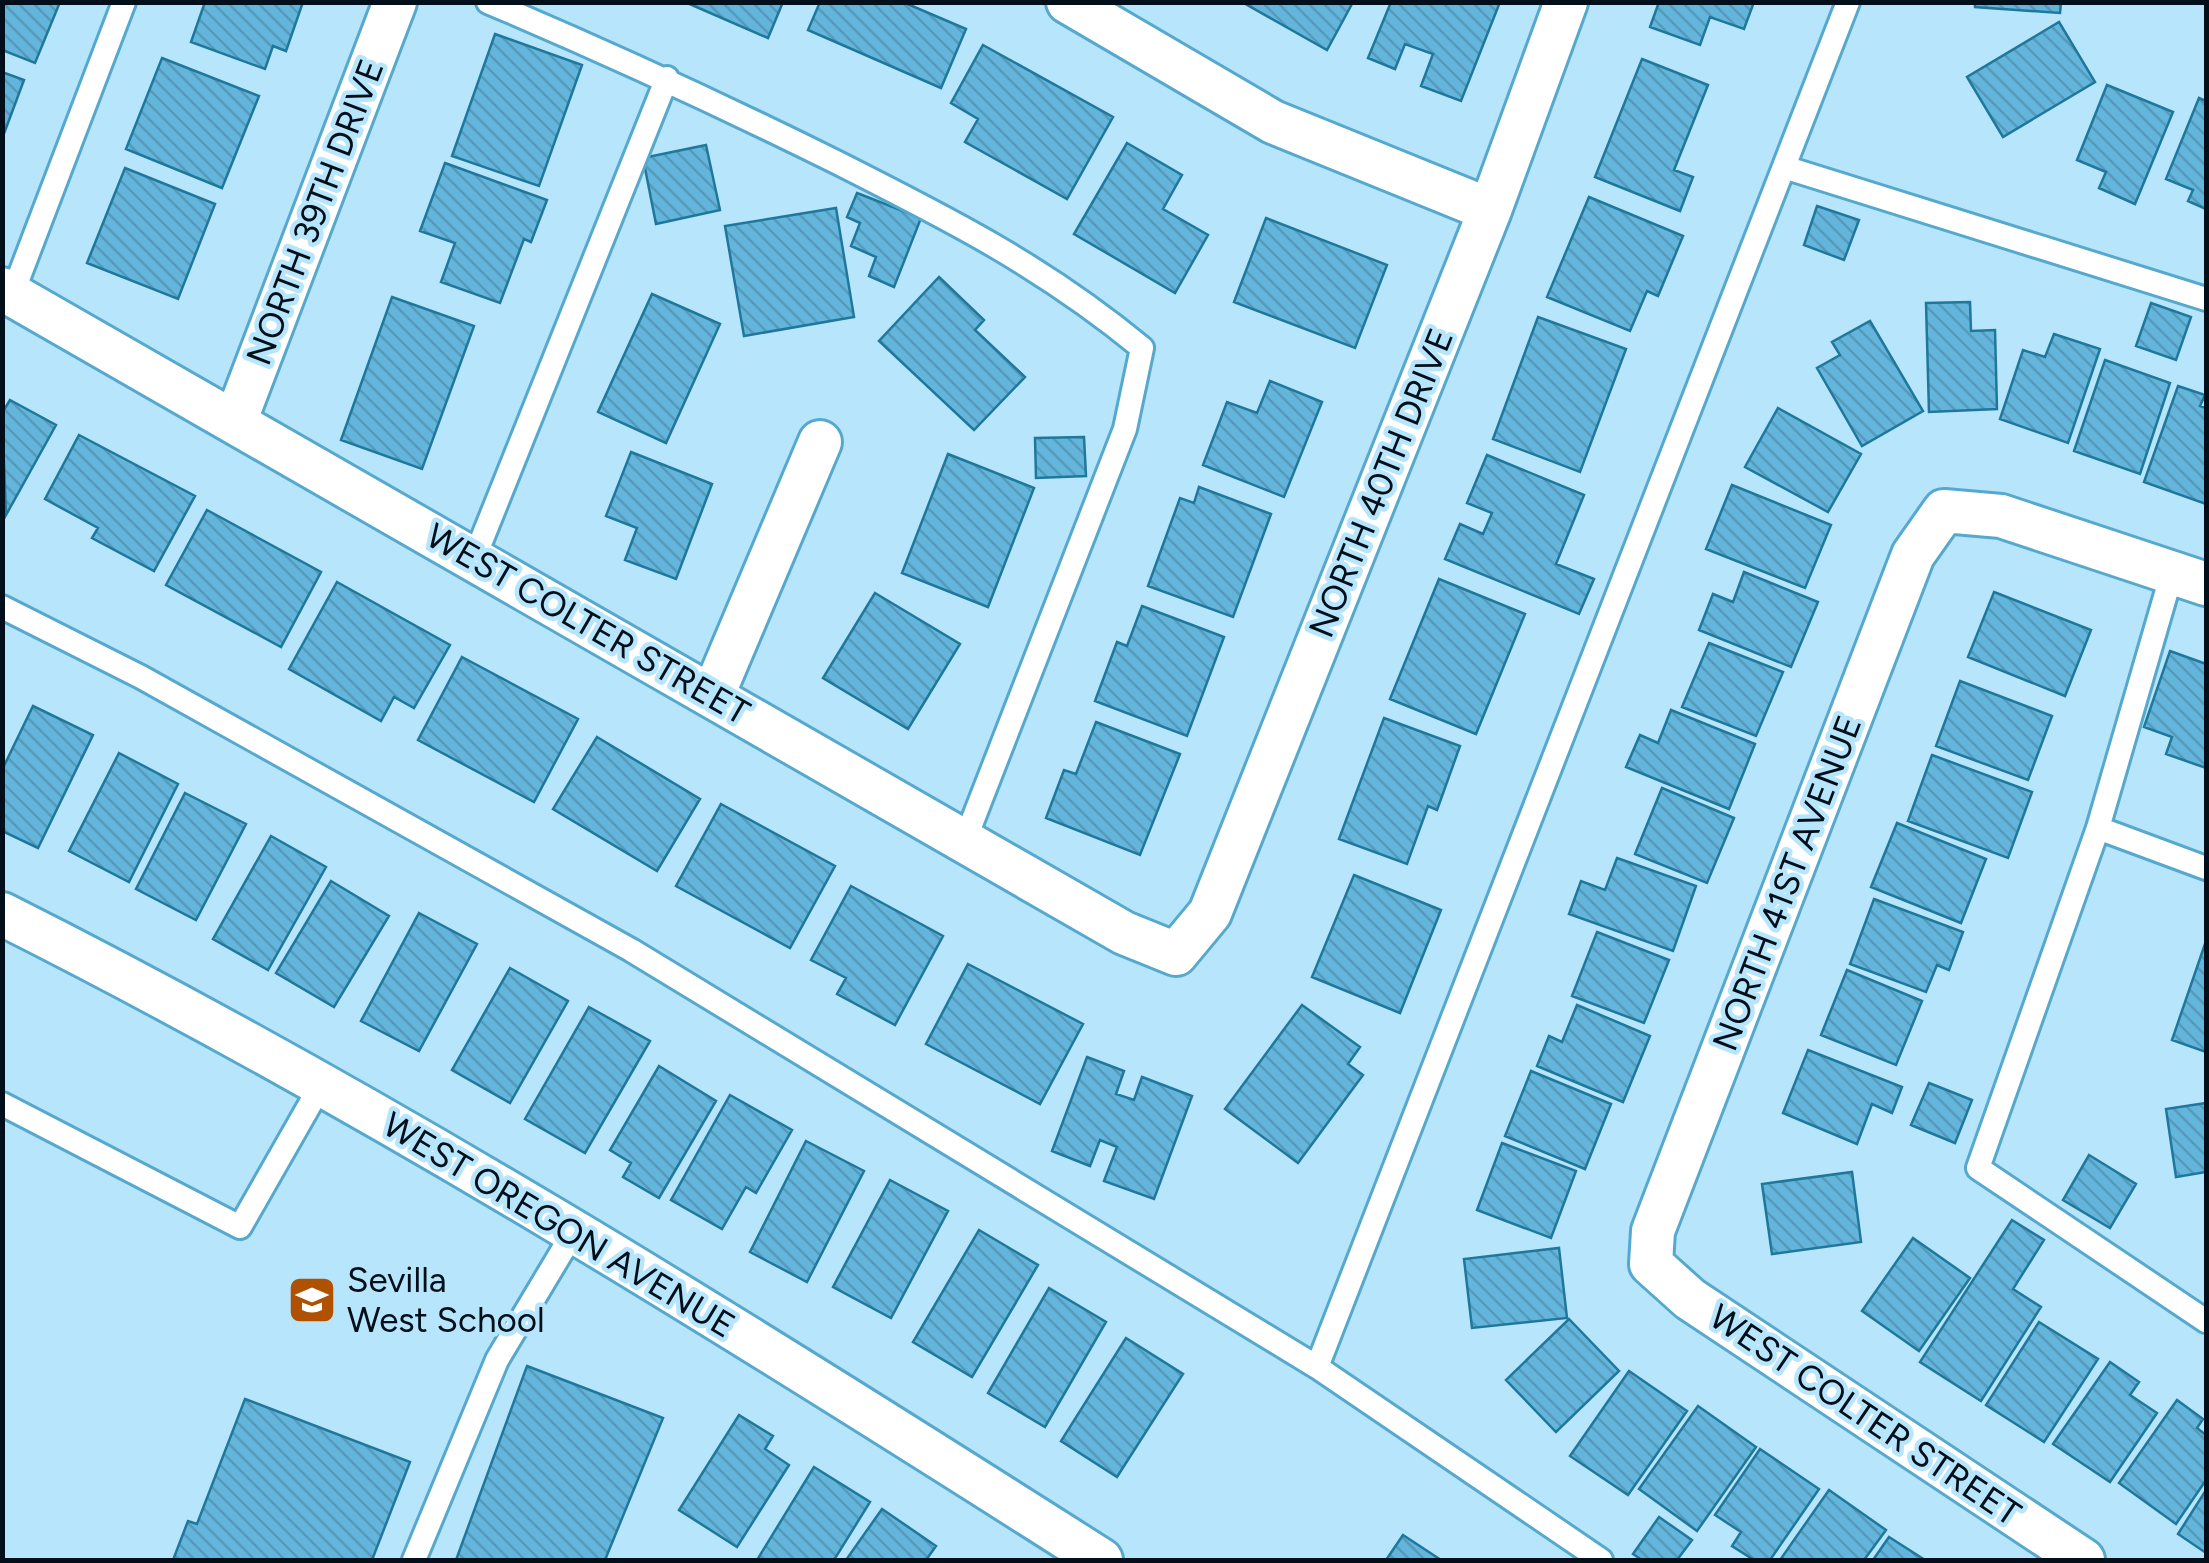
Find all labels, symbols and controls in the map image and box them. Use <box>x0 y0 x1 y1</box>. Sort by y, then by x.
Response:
street label: NORTH 39TH DRIVE <box>237 53 393 371</box>
street label: NORTH 40TH DRIVE <box>1300 323 1462 643</box>
street label: WEST COLTER STREET <box>419 514 757 734</box>
street label: NORTH 41ST AVENUE <box>1704 709 1870 1057</box>
street label: WEST OREGON AVENUE <box>376 1103 742 1347</box>
place label: Sevilla West School <box>347 1259 545 1341</box>
school or university icon: Sevilla West School <box>286 1274 338 1326</box>
street label: WEST COLTER STREET <box>1702 1295 2028 1535</box>

